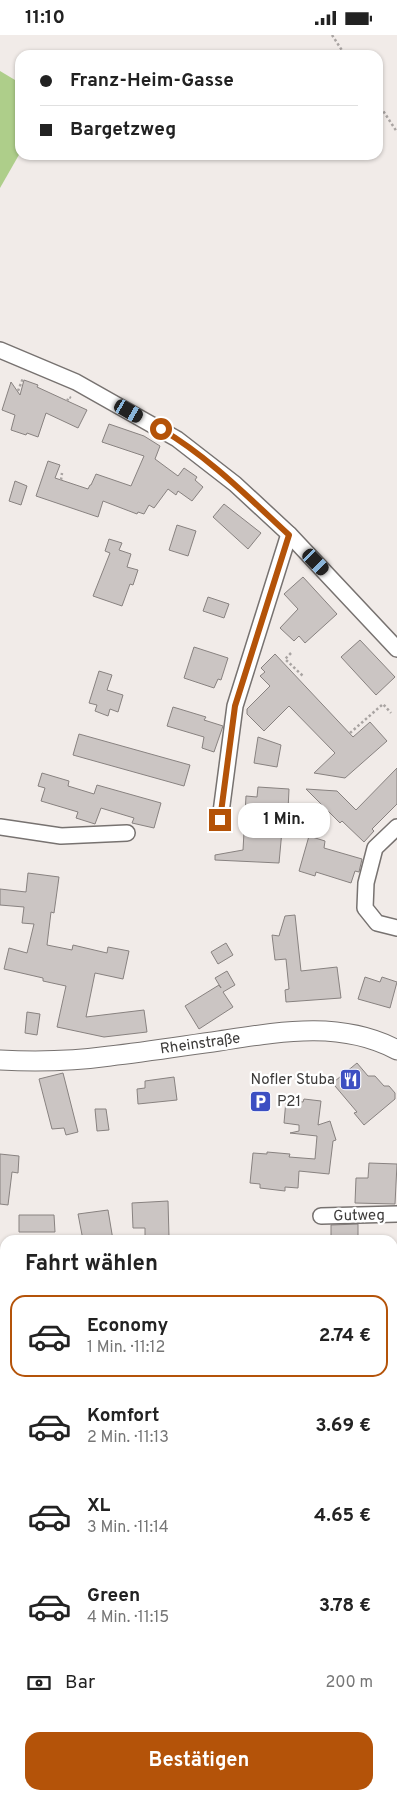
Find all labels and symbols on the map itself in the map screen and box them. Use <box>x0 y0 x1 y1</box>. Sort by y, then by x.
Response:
car <box>112 397 145 425</box>
route start <box>150 418 172 440</box>
car <box>300 546 331 578</box>
callout: 1 Min. <box>238 803 330 837</box>
route end <box>209 809 231 831</box>
street label: Rheinstraße <box>159 1029 241 1060</box>
restaurant icon: Nofler Stuba <box>339 1067 363 1091</box>
place label: Nofler Stuba <box>251 1071 335 1090</box>
parking icon: P21 <box>249 1089 273 1113</box>
place label: P21 <box>277 1093 301 1112</box>
street label: Gutweg <box>333 1207 385 1226</box>

